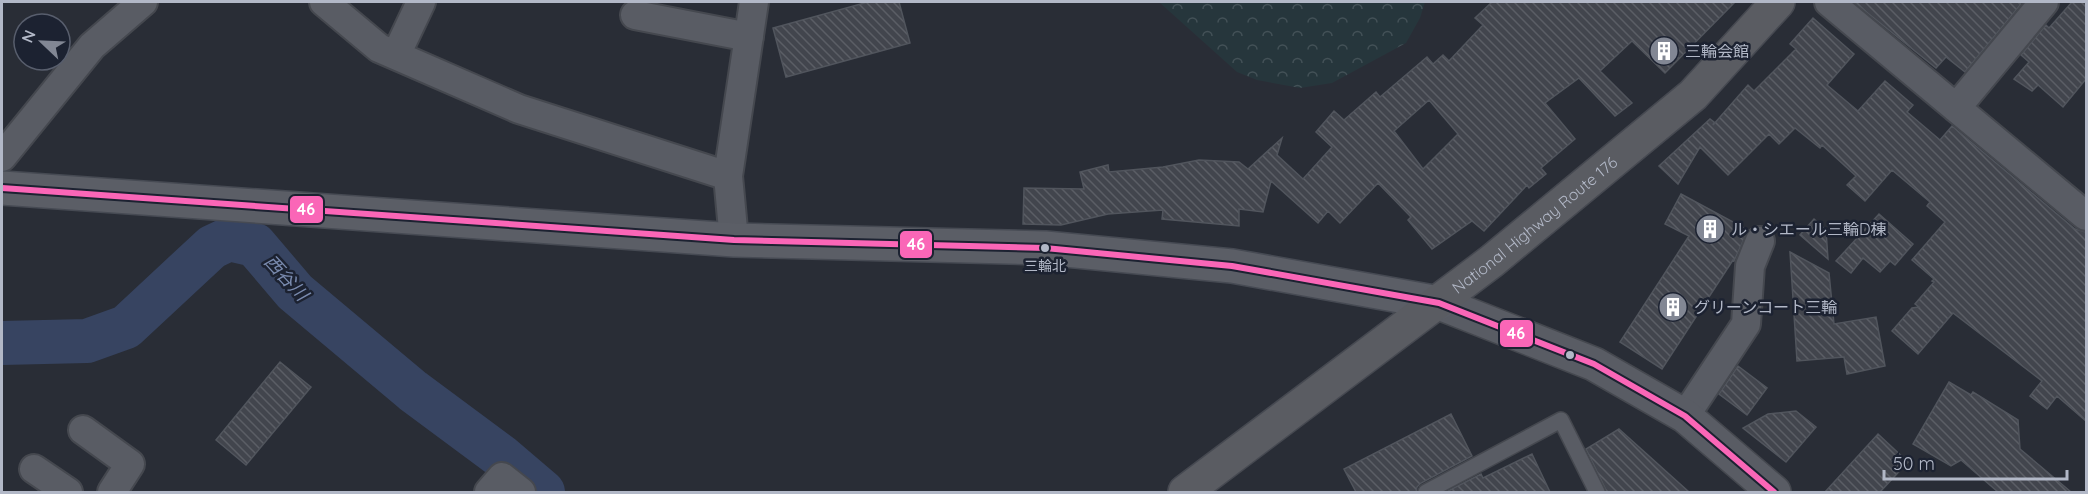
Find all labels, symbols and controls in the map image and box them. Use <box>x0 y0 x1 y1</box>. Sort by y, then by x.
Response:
north arrow <box>12 12 72 72</box>
text: N <box>17 27 40 45</box>
building icon: 三輪会館 <box>1648 35 1680 67</box>
place label: 三輪会館 <box>1685 41 1749 61</box>
street label: National Highway Route 176 <box>1448 152 1621 298</box>
line badge: 46 <box>289 195 324 224</box>
text: 46 <box>297 199 315 219</box>
building icon: ル・シエール三輪D棟 <box>1694 213 1726 245</box>
place label: ル・シエール三輪D棟 <box>1731 219 1887 239</box>
line badge: 46 <box>899 230 933 259</box>
text: 46 <box>907 234 925 254</box>
marker: 三輪北 <box>1039 242 1051 254</box>
water label: 西谷川 <box>260 250 315 307</box>
place label: 三輪北 <box>1024 257 1066 275</box>
building icon: グリーンコート三輪 <box>1657 291 1689 323</box>
place label: グリーンコート三輪 <box>1694 297 1837 317</box>
line badge: 46 <box>1499 319 1534 348</box>
text: 46 <box>1507 323 1525 343</box>
unlabelled marker <box>1564 349 1576 361</box>
scale bar <box>1884 443 2067 481</box>
text: 50 m <box>1893 452 1935 475</box>

